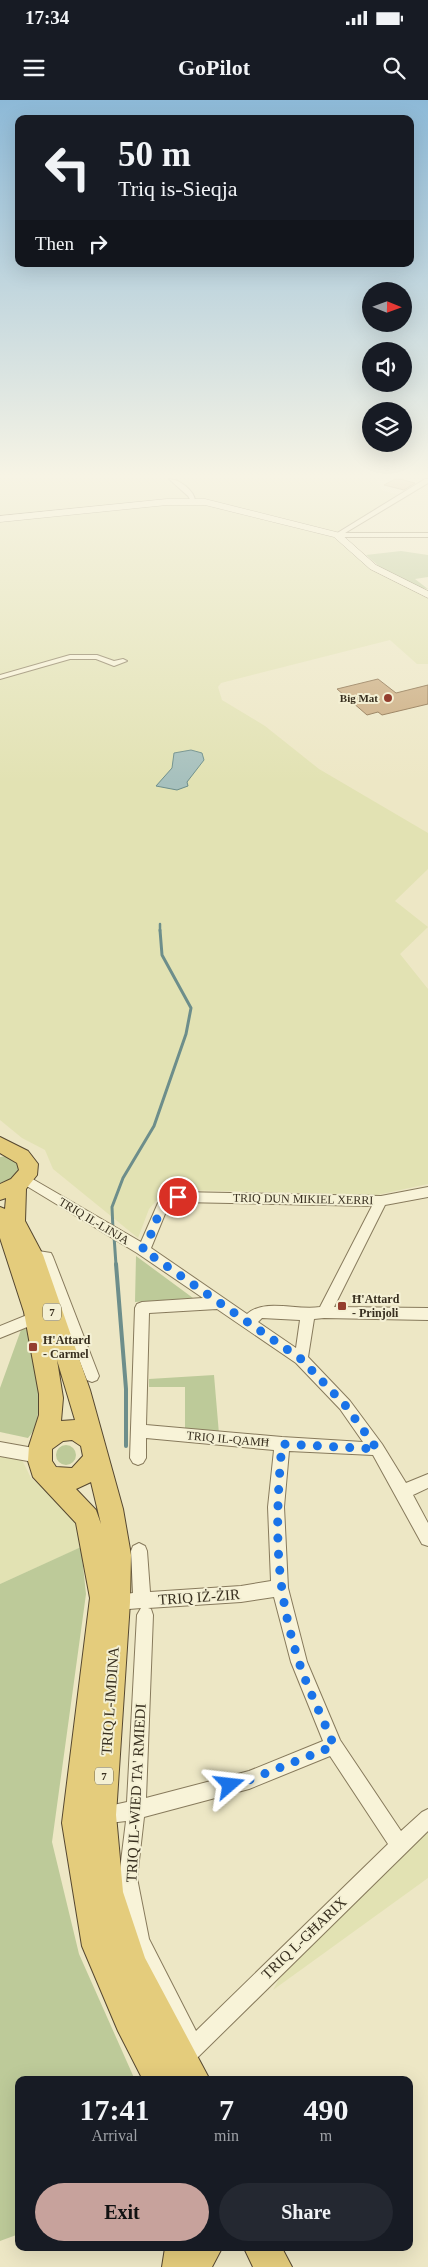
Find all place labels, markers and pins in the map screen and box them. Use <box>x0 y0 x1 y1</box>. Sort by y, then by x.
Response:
place label: Big Mat <box>340 692 378 704</box>
marker: Big Mat <box>382 692 394 704</box>
pin <box>157 1176 199 1218</box>
place label: Ħ'Attard - Prinjoli <box>352 1292 400 1320</box>
marker: Ħ'Attard - Prinjoli <box>336 1300 348 1312</box>
place label: Ħ'Attard - Carmel <box>43 1333 91 1361</box>
marker: Ħ'Attard - Carmel <box>27 1341 39 1353</box>

